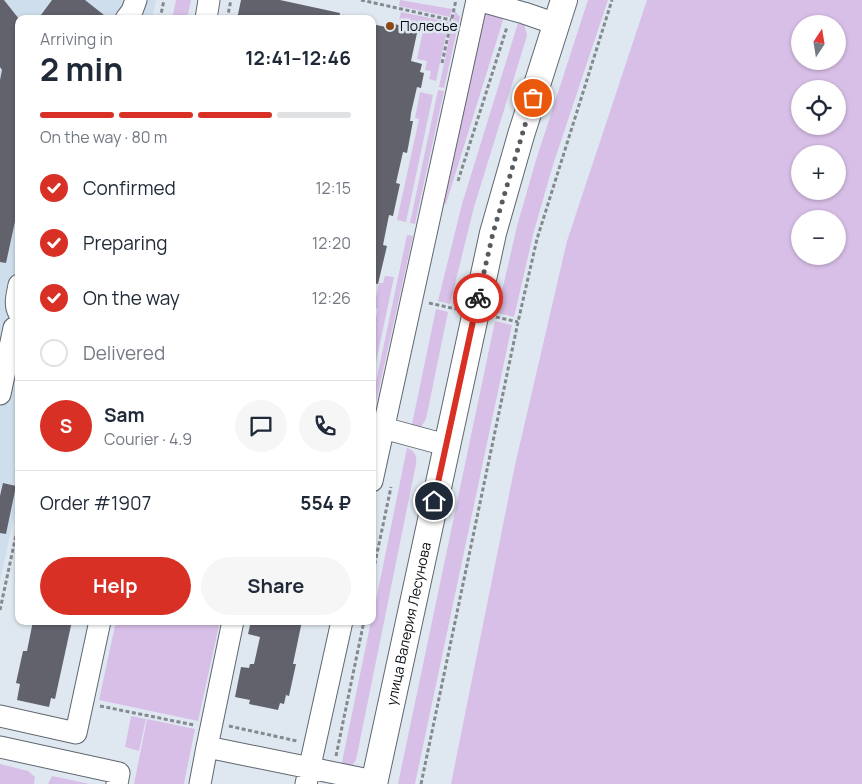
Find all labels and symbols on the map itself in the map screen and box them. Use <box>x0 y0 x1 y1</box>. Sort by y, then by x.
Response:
north arrow <box>791 15 846 70</box>
place label: Полесье <box>400 16 458 35</box>
marker: Полесье <box>384 20 396 32</box>
pin <box>512 77 554 119</box>
courier <box>453 273 503 323</box>
pin <box>413 480 455 522</box>
street label: улица Валерия Лесунова <box>381 540 435 707</box>

